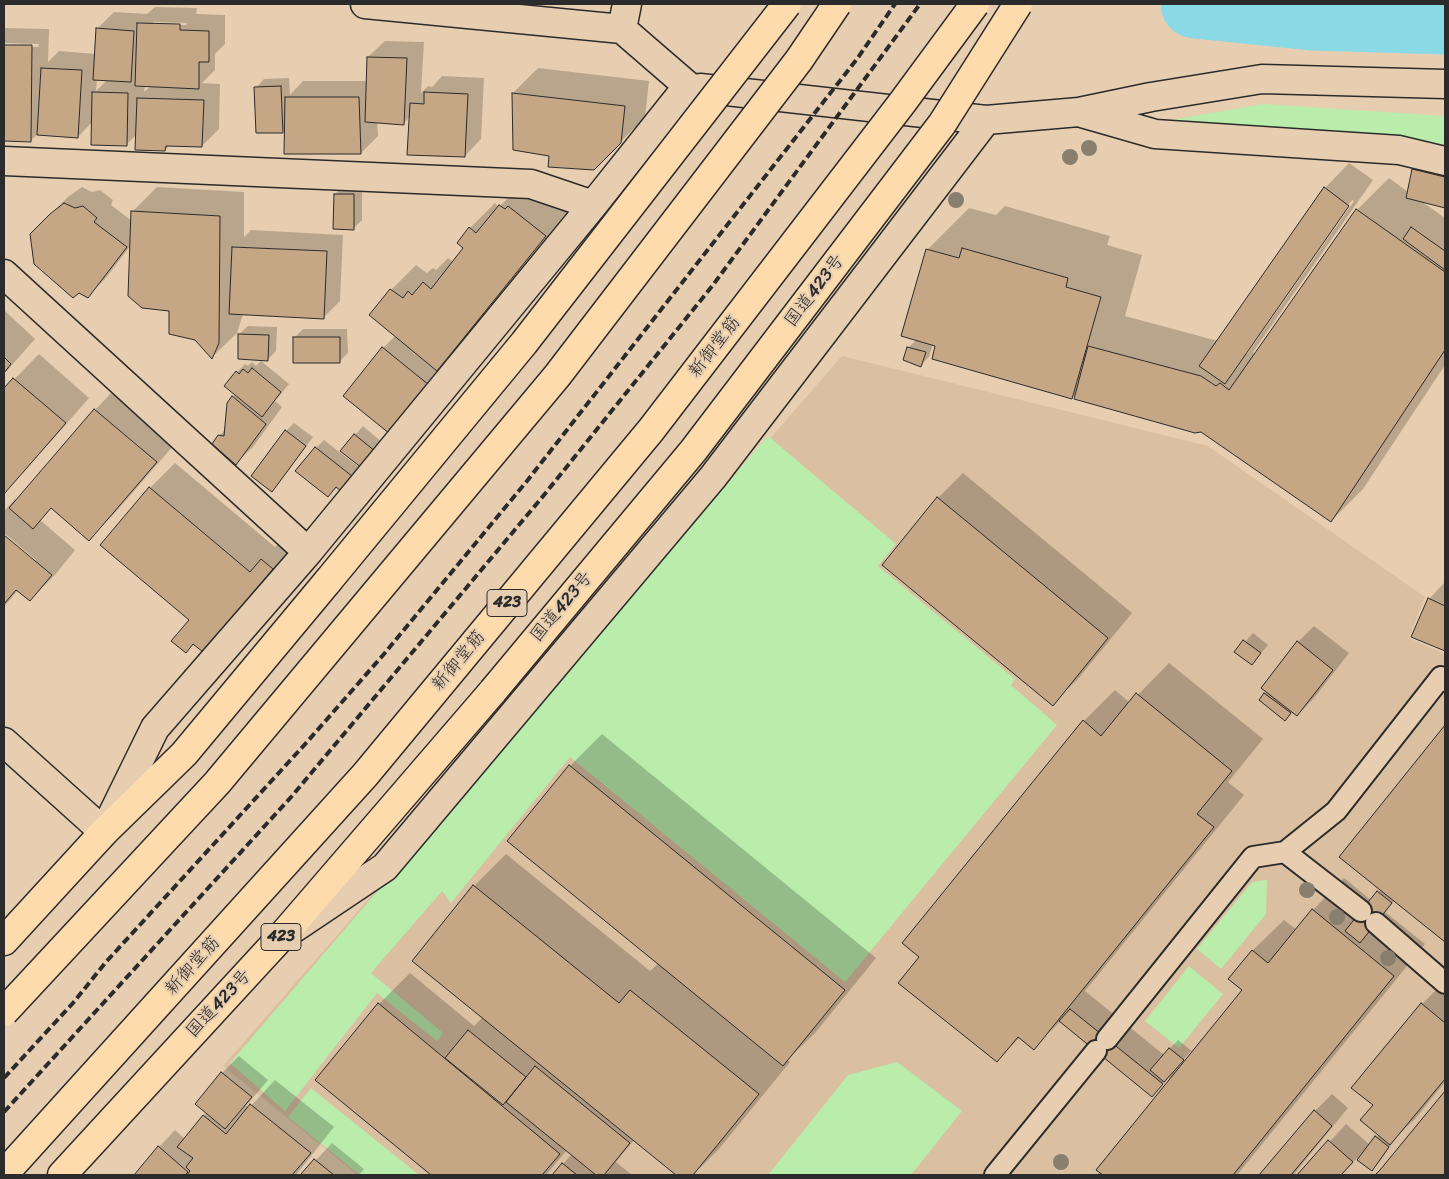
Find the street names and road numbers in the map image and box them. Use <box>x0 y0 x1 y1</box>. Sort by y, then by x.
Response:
street label: 国道423号 <box>781 250 849 332</box>
street label: 新御堂筋 <box>684 312 746 382</box>
street label: 国道423号 <box>526 567 598 647</box>
road number: 423 <box>487 590 527 616</box>
street label: 新御堂筋 <box>428 626 490 696</box>
road number: 423 <box>261 924 301 950</box>
street label: 新御堂筋 <box>161 932 225 1000</box>
street label: 国道423号 <box>182 965 256 1043</box>

